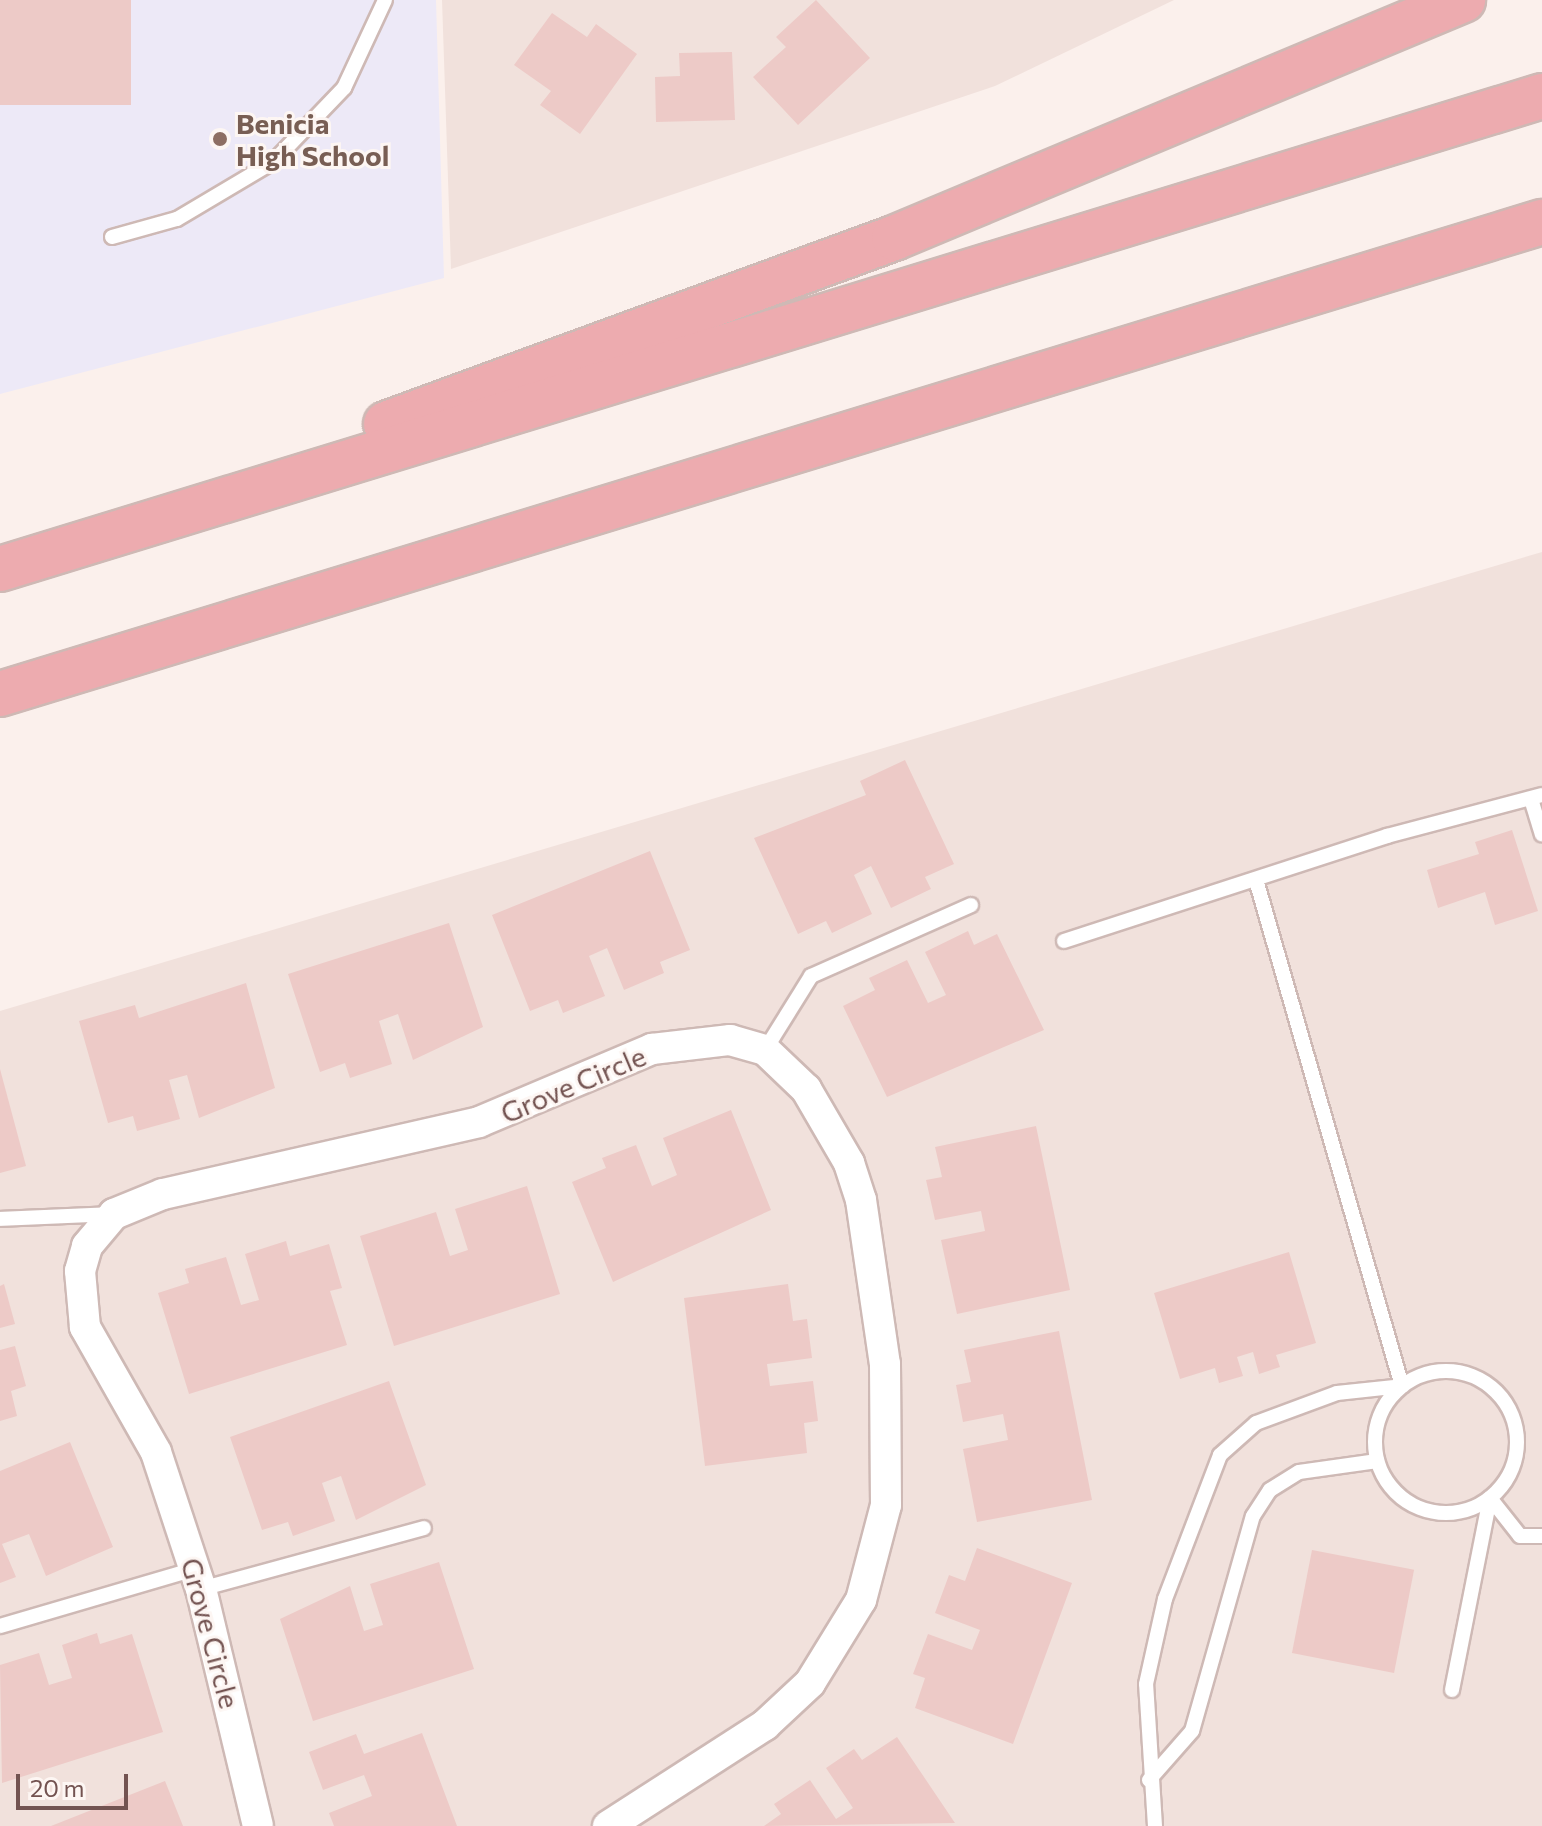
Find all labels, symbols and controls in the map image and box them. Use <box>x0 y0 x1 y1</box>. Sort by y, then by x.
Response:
place label: Benicia High School <box>236 106 389 172</box>
marker: Benicia High School <box>211 130 229 148</box>
street label: Grove Circle <box>495 1038 651 1130</box>
street label: Grove Circle <box>175 1554 247 1712</box>
scale bar <box>20 1758 132 1808</box>
text: 20 m <box>30 1773 84 1802</box>

